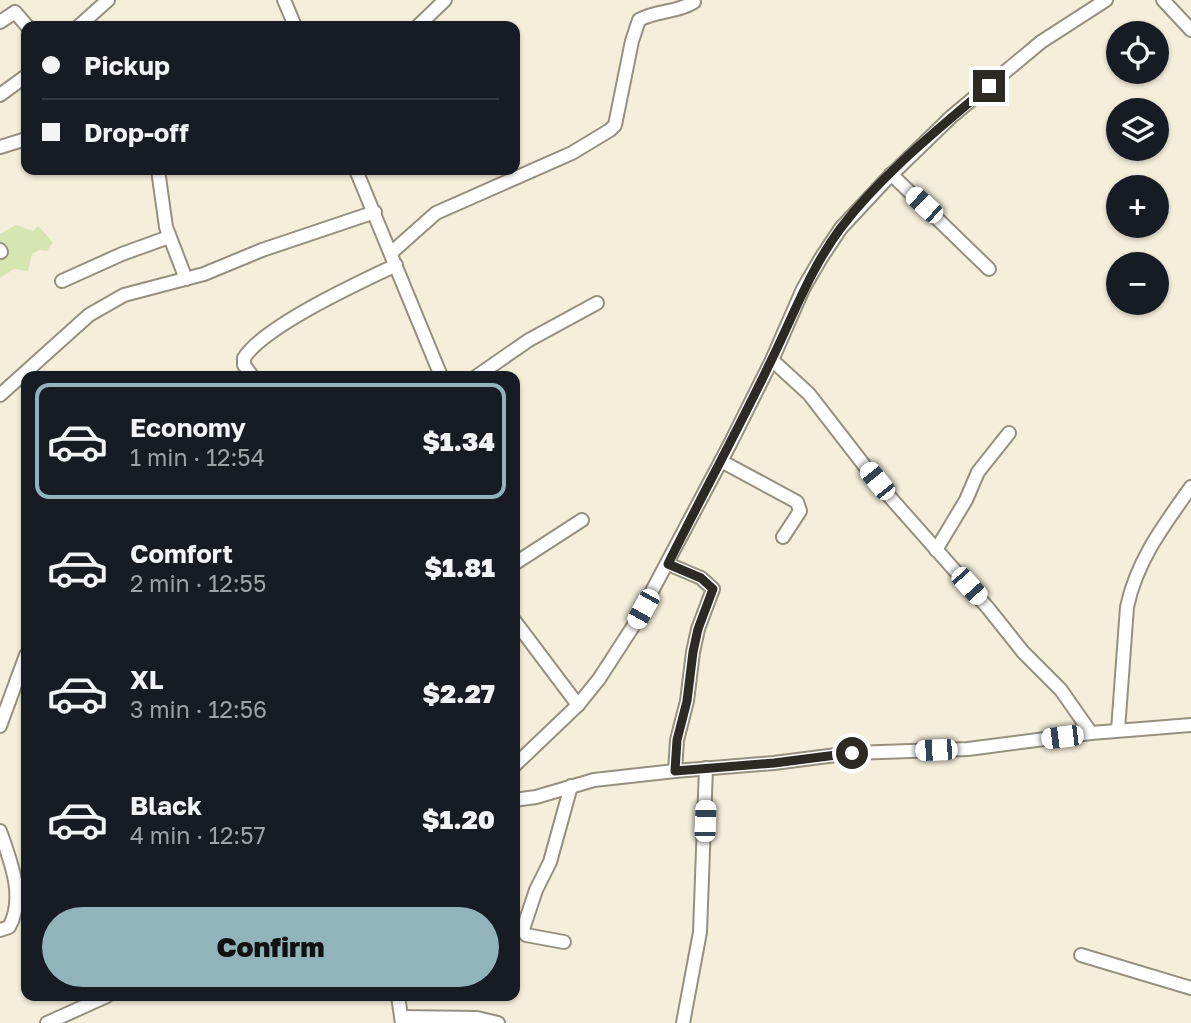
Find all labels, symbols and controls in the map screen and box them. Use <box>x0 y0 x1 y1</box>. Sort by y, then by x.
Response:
map controls <box>1106 21 1169 315</box>
button: locate <box>1106 21 1169 84</box>
text: Pickup <box>84 50 170 81</box>
route end <box>973 70 1005 102</box>
button: layers <box>1106 98 1169 161</box>
text: Drop-off <box>84 117 189 148</box>
button: + <box>1106 175 1169 238</box>
car <box>902 183 947 227</box>
button: − <box>1106 252 1169 315</box>
icon: car <box>46 410 109 473</box>
text: Economy <box>130 412 246 443</box>
text: $1.34 <box>422 426 495 457</box>
text: 1 min · 12:54 <box>130 443 265 471</box>
car <box>856 458 899 504</box>
icon: car <box>46 536 109 599</box>
text: Comfort <box>130 538 233 569</box>
text: $1.81 <box>425 552 495 583</box>
car <box>948 563 991 609</box>
text: 2 min · 12:55 <box>130 569 266 597</box>
car <box>624 586 663 632</box>
icon: car <box>46 662 109 725</box>
text: XL <box>130 664 164 695</box>
text: $2.27 <box>423 678 495 709</box>
text: 3 min · 12:56 <box>130 695 267 723</box>
car <box>1040 724 1085 750</box>
route start <box>836 737 868 769</box>
car <box>915 739 958 761</box>
icon: car <box>46 788 109 851</box>
text: Black <box>130 790 202 821</box>
car <box>694 800 717 842</box>
text: $1.20 <box>422 804 495 835</box>
text: 4 min · 12:57 <box>130 821 266 849</box>
button: Confirm <box>42 907 499 987</box>

